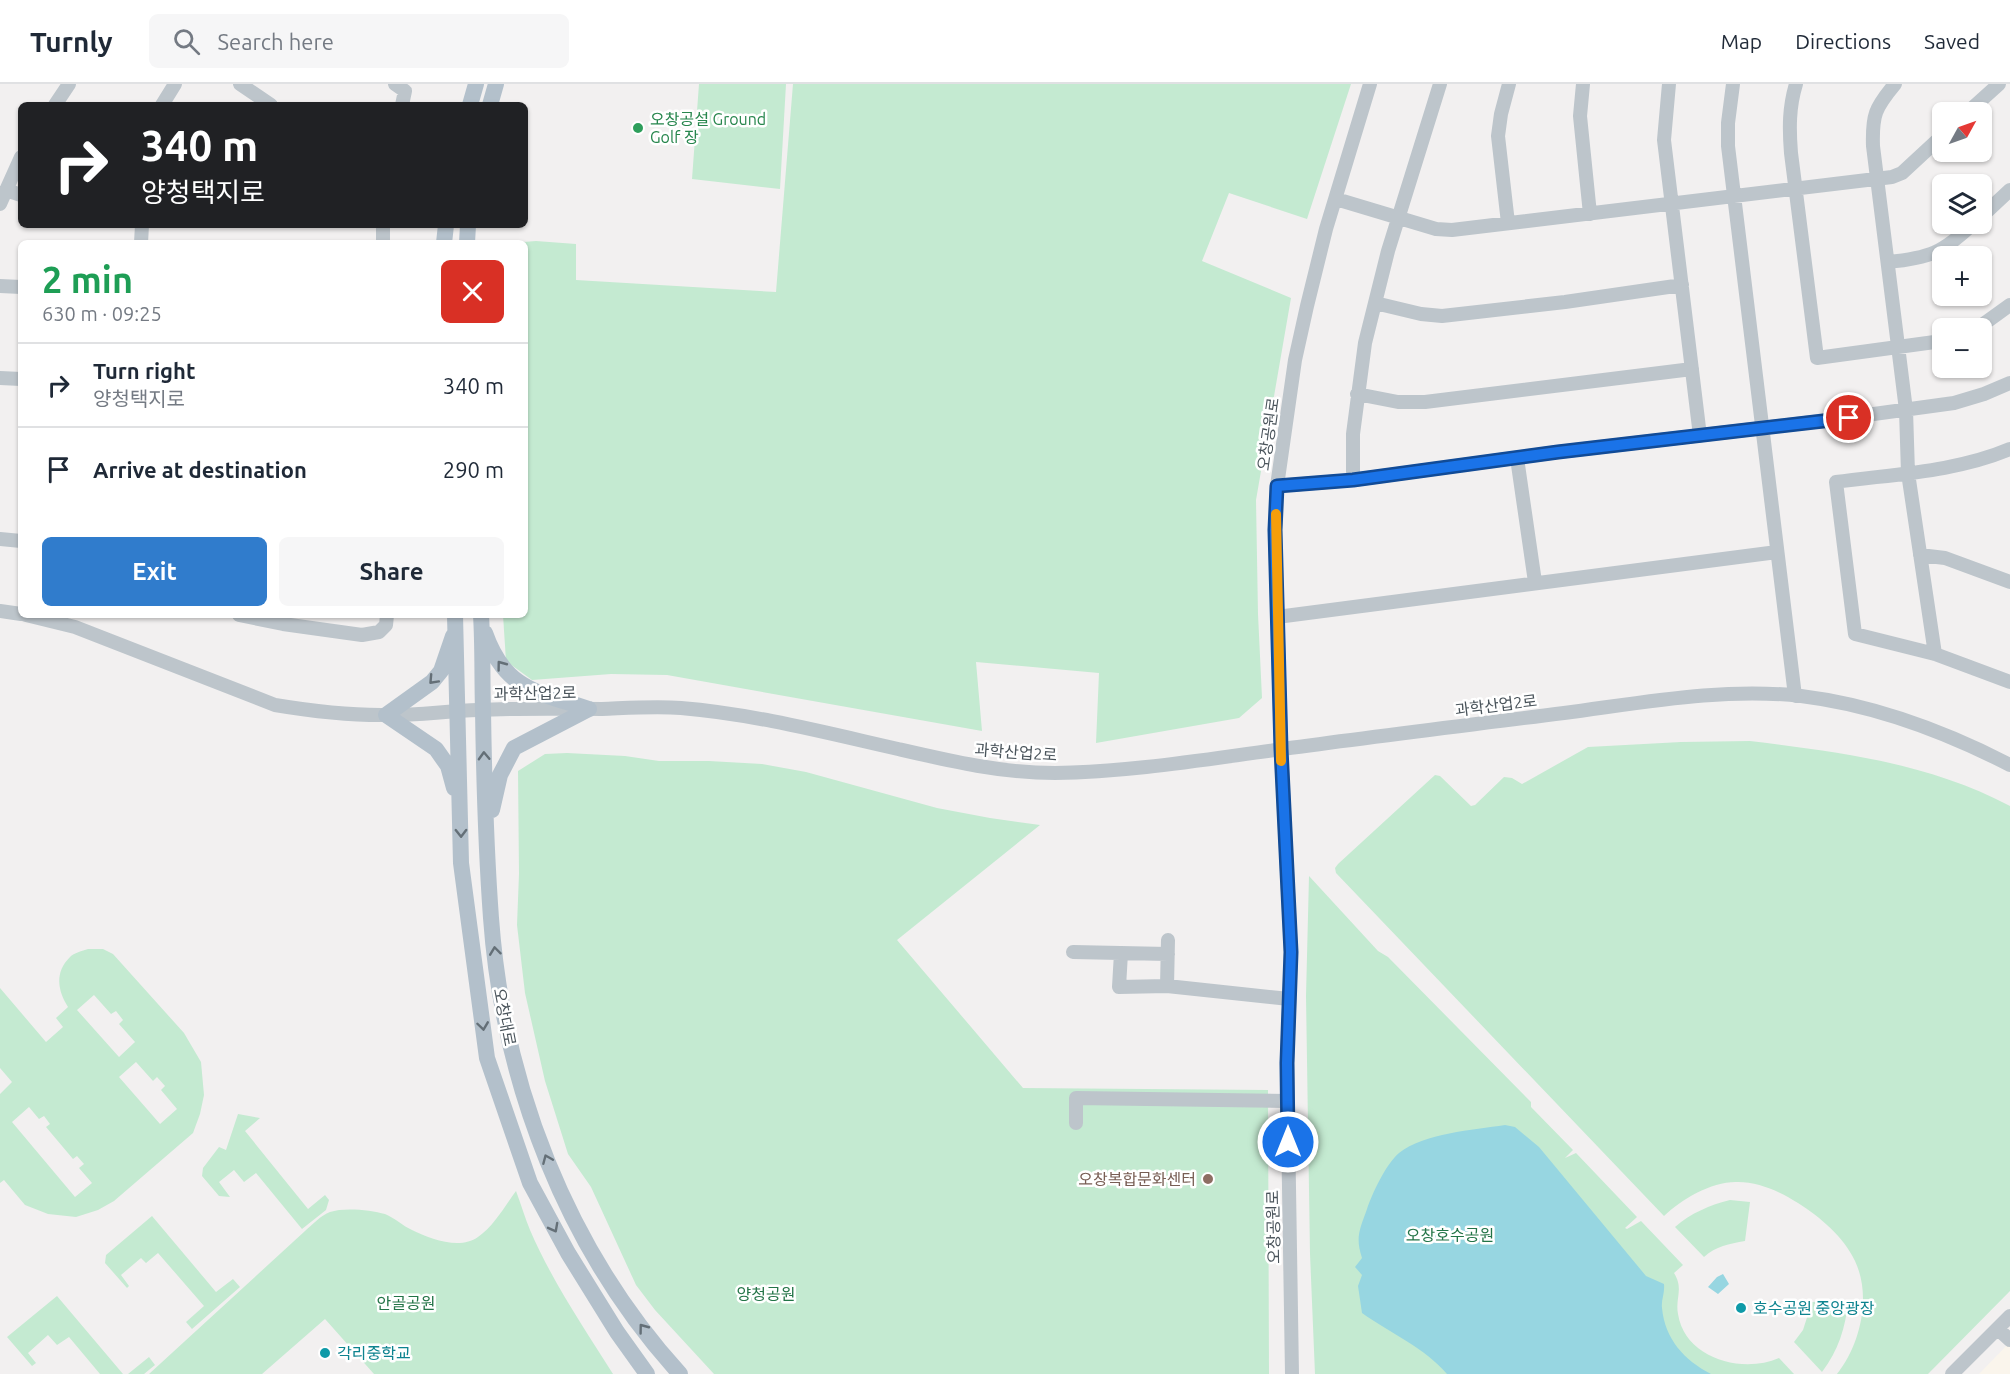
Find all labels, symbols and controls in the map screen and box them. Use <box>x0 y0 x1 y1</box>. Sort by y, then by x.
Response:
search box <box>149 14 569 68</box>
icon: search <box>170 25 203 58</box>
text: Turnly <box>30 26 113 57</box>
text: Search here <box>218 29 334 54</box>
text: Map <box>1721 29 1762 53</box>
text: Directions <box>1795 29 1891 53</box>
text: Saved <box>1924 29 1980 53</box>
north arrow <box>1932 102 1992 162</box>
map controls <box>1932 102 1992 378</box>
place label: 오창공설 Ground Golf 장 <box>650 110 766 146</box>
marker: 오창공설 Ground Golf 장 <box>631 121 645 135</box>
text: 340 m <box>141 122 258 169</box>
icon: right <box>42 126 120 204</box>
button: layers <box>1932 174 1992 234</box>
text: 양청택지로 <box>141 177 265 207</box>
button: + <box>1932 246 1992 306</box>
text: 2 min <box>42 259 133 300</box>
button: close <box>441 260 504 323</box>
text: 630 m · 09:25 <box>42 302 162 325</box>
button: − <box>1932 318 1992 378</box>
text: Turn right <box>93 358 195 383</box>
icon: right <box>42 369 75 402</box>
text: 340 m <box>443 373 504 398</box>
text: 양청택지로 <box>93 387 185 410</box>
pin <box>1823 392 1874 443</box>
street label: 오창공원로 <box>1254 396 1282 472</box>
icon: arrive <box>1832 401 1865 434</box>
icon: arrive <box>42 453 75 486</box>
text: Arrive at destination <box>93 457 307 482</box>
text: 290 m <box>443 457 504 482</box>
button: Exit <box>42 537 267 606</box>
button: Share <box>279 537 504 606</box>
one-way arrow <box>498 661 509 672</box>
one-way arrow <box>429 673 440 683</box>
street label: 과학산업2로 <box>494 683 577 703</box>
street label: 과학산업2로 <box>1454 691 1538 719</box>
street label: 과학산업2로 <box>974 740 1058 764</box>
one-way arrow <box>478 752 491 761</box>
one-way arrow <box>454 828 467 837</box>
one-way arrow <box>489 946 501 955</box>
street label: 오창대로 <box>491 986 520 1048</box>
one-way arrow <box>476 1022 488 1031</box>
position arrow <box>1256 1110 1320 1174</box>
one-way arrow <box>542 1155 554 1166</box>
place label: 오창복합문화센터 <box>1078 1170 1196 1188</box>
marker: 오창복합문화센터 <box>1201 1172 1215 1186</box>
street label: 오창공원로 <box>1263 1190 1283 1264</box>
one-way arrow <box>547 1222 558 1233</box>
park label: 오창호수공원 <box>1406 1226 1494 1244</box>
park label: 양청공원 <box>737 1285 795 1303</box>
park label: 안골공원 <box>377 1294 435 1312</box>
place label: 호수공원 중앙광장 <box>1753 1299 1875 1317</box>
marker: 호수공원 중앙광장 <box>1734 1301 1748 1315</box>
one-way arrow <box>639 1324 650 1335</box>
place label: 각리중학교 <box>337 1344 411 1362</box>
marker: 각리중학교 <box>318 1346 332 1360</box>

